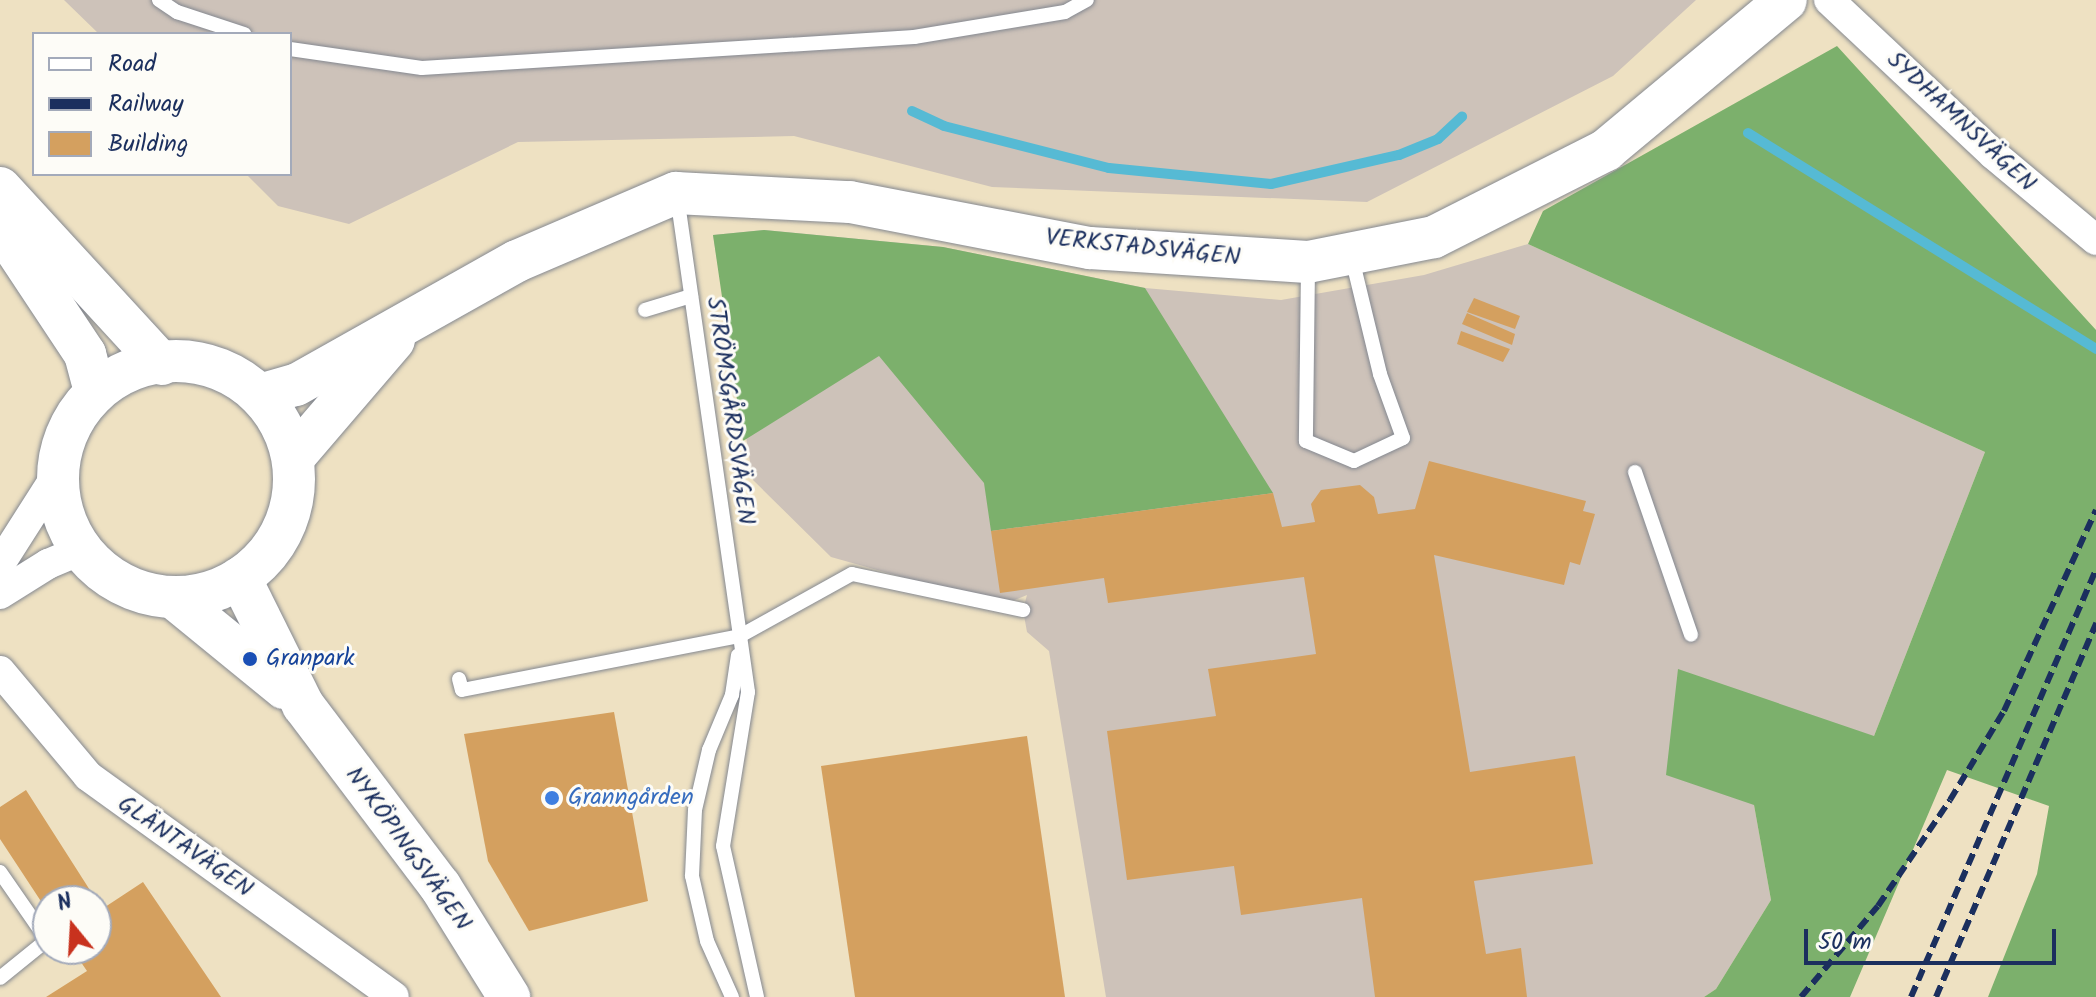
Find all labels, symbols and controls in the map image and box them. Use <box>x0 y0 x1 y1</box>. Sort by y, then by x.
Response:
legend <box>32 32 292 176</box>
text: Road <box>108 45 156 84</box>
street label: SYDHAMNSVÄGEN <box>1881 46 2041 198</box>
text: Railway <box>108 85 184 124</box>
text: Building <box>108 125 188 164</box>
street label: VERKSTADSVÄGEN <box>1044 223 1242 273</box>
street label: STRÖMSGÅRDSVÄGEN <box>700 295 760 527</box>
place label: Granpark <box>266 645 355 673</box>
marker: Granpark <box>241 650 259 668</box>
street label: NYKÖPINGSVÄGEN <box>339 762 477 936</box>
place label: Granngården <box>568 784 694 812</box>
marker: Granngården <box>543 789 561 807</box>
street label: GLÄNTAVÄGEN <box>112 790 258 904</box>
north arrow <box>32 885 112 965</box>
text: N <box>53 885 77 922</box>
scale bar <box>1808 913 2060 963</box>
text: 50 m <box>1818 923 1872 962</box>

